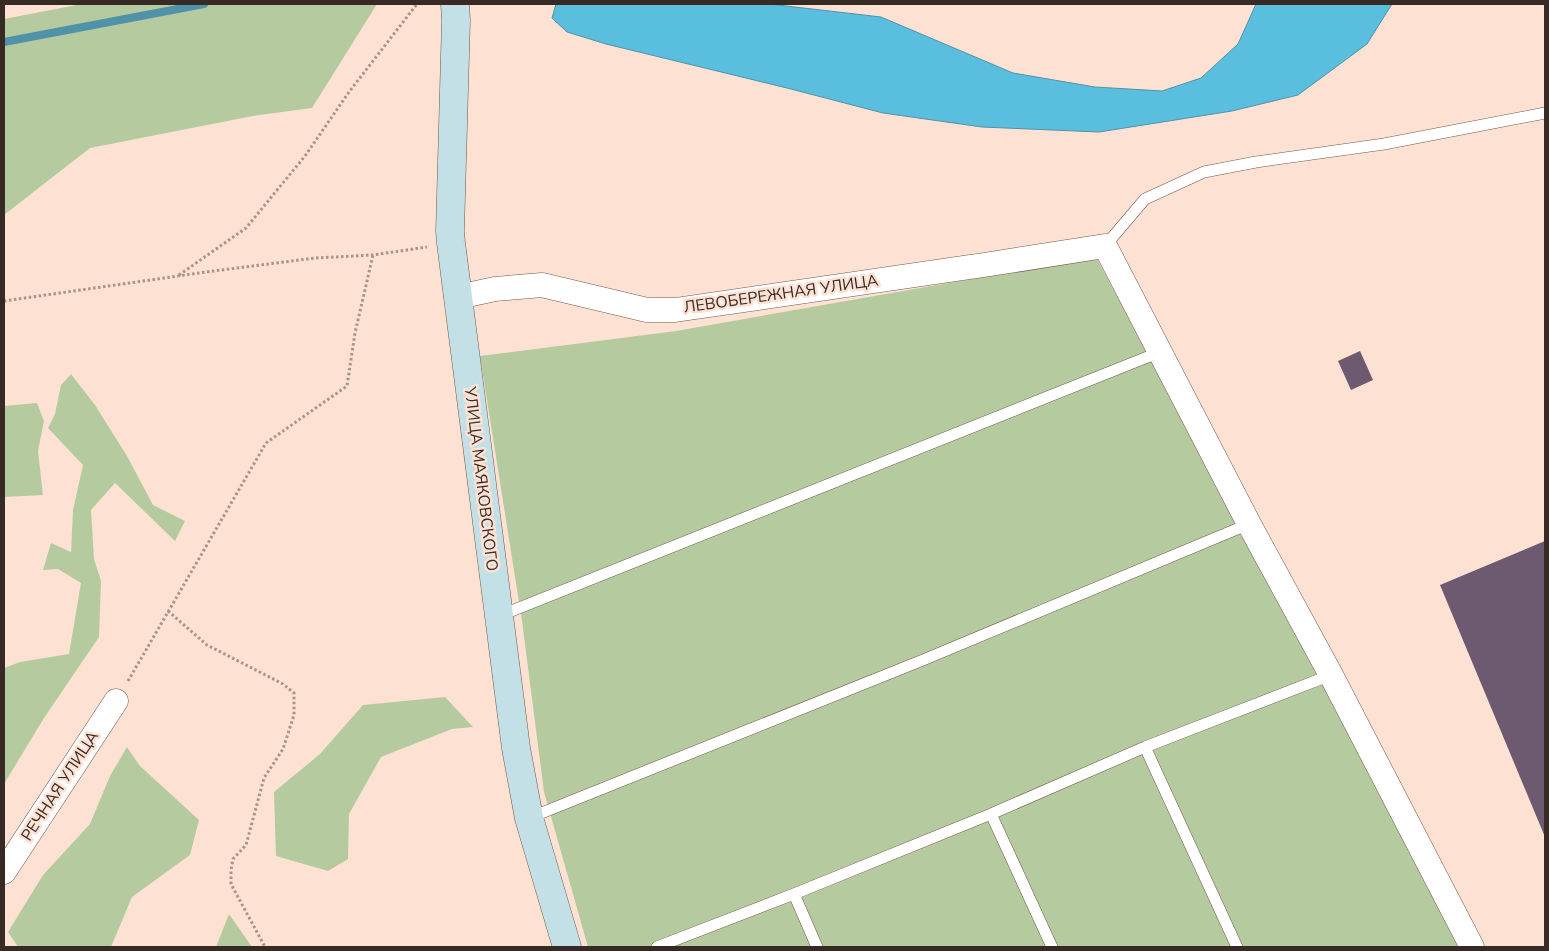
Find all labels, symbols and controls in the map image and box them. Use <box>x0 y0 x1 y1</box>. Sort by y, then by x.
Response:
street label: ЛЕВОБЕРЕЖНАЯ УЛИЦА <box>682 269 880 319</box>
street label: УЛИЦА МАЯКОВСКОГО <box>459 384 503 573</box>
street label: РЕЧНАЯ УЛИЦА <box>16 726 104 845</box>

